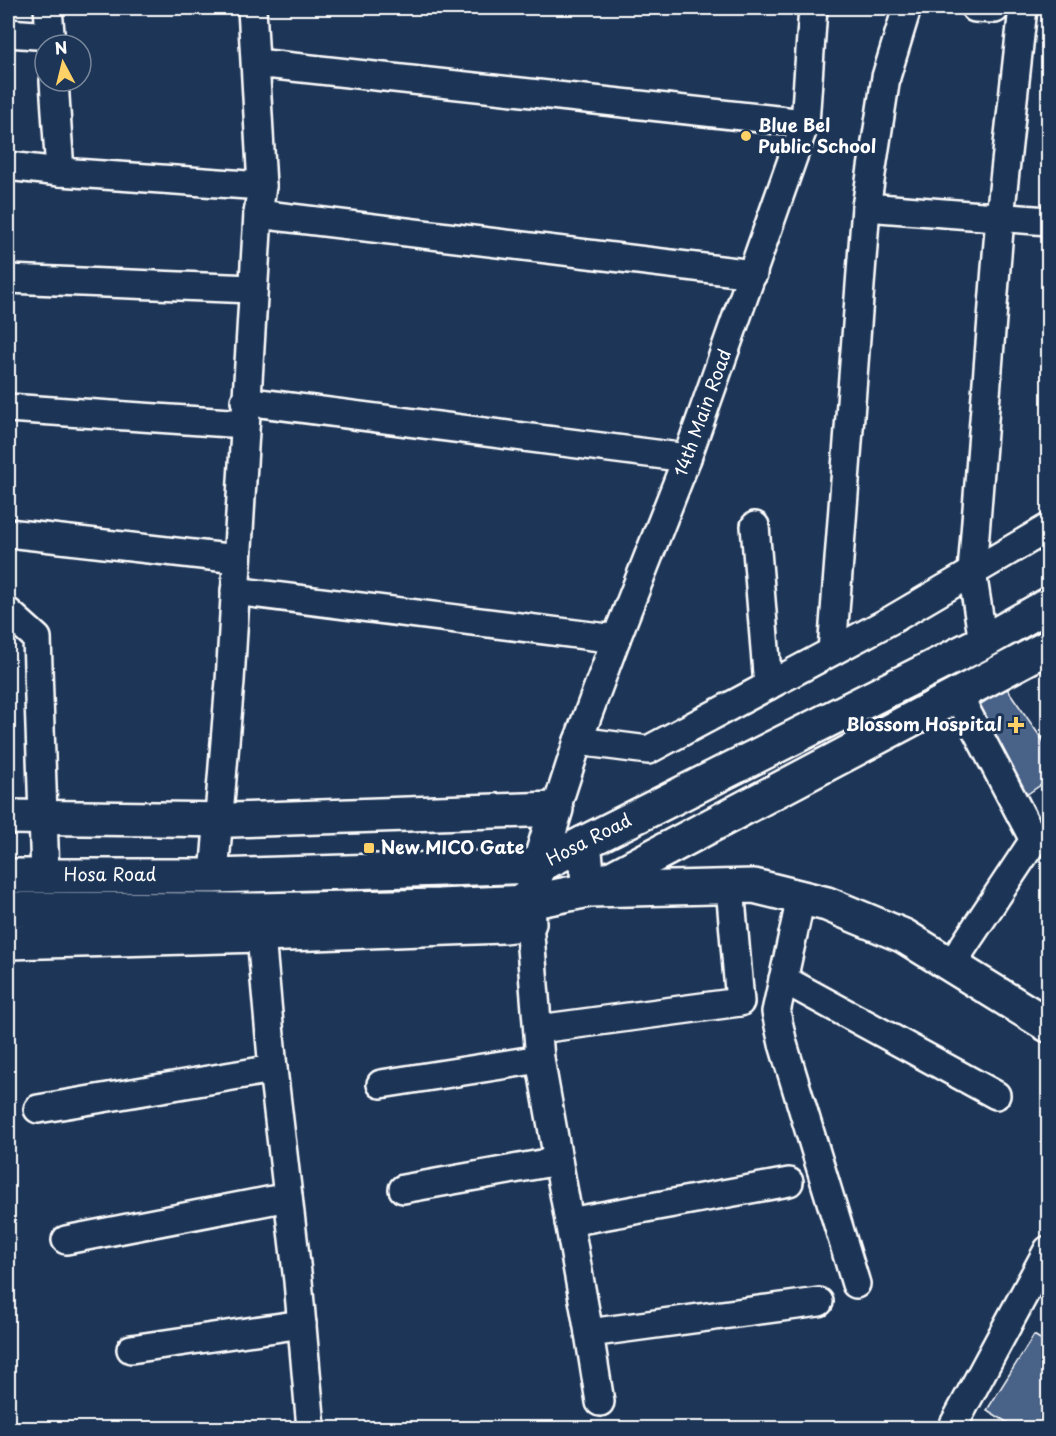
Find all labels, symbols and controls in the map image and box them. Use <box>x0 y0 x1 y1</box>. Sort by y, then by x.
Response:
north arrow <box>33 33 93 93</box>
text: N <box>53 34 69 60</box>
place label: Blue Bel Public School <box>758 111 876 159</box>
marker: Blue Bel Public School <box>739 129 753 143</box>
street label: 14th Main Road <box>666 345 737 480</box>
place label: Blossom Hospital <box>846 710 1002 737</box>
marker: Blossom Hospital <box>1007 716 1025 734</box>
street label: Hosa Road <box>541 806 636 872</box>
place label: New MICO Gate <box>381 833 525 860</box>
marker: New MICO Gate <box>362 841 376 855</box>
street label: Hosa Road <box>64 860 156 887</box>

